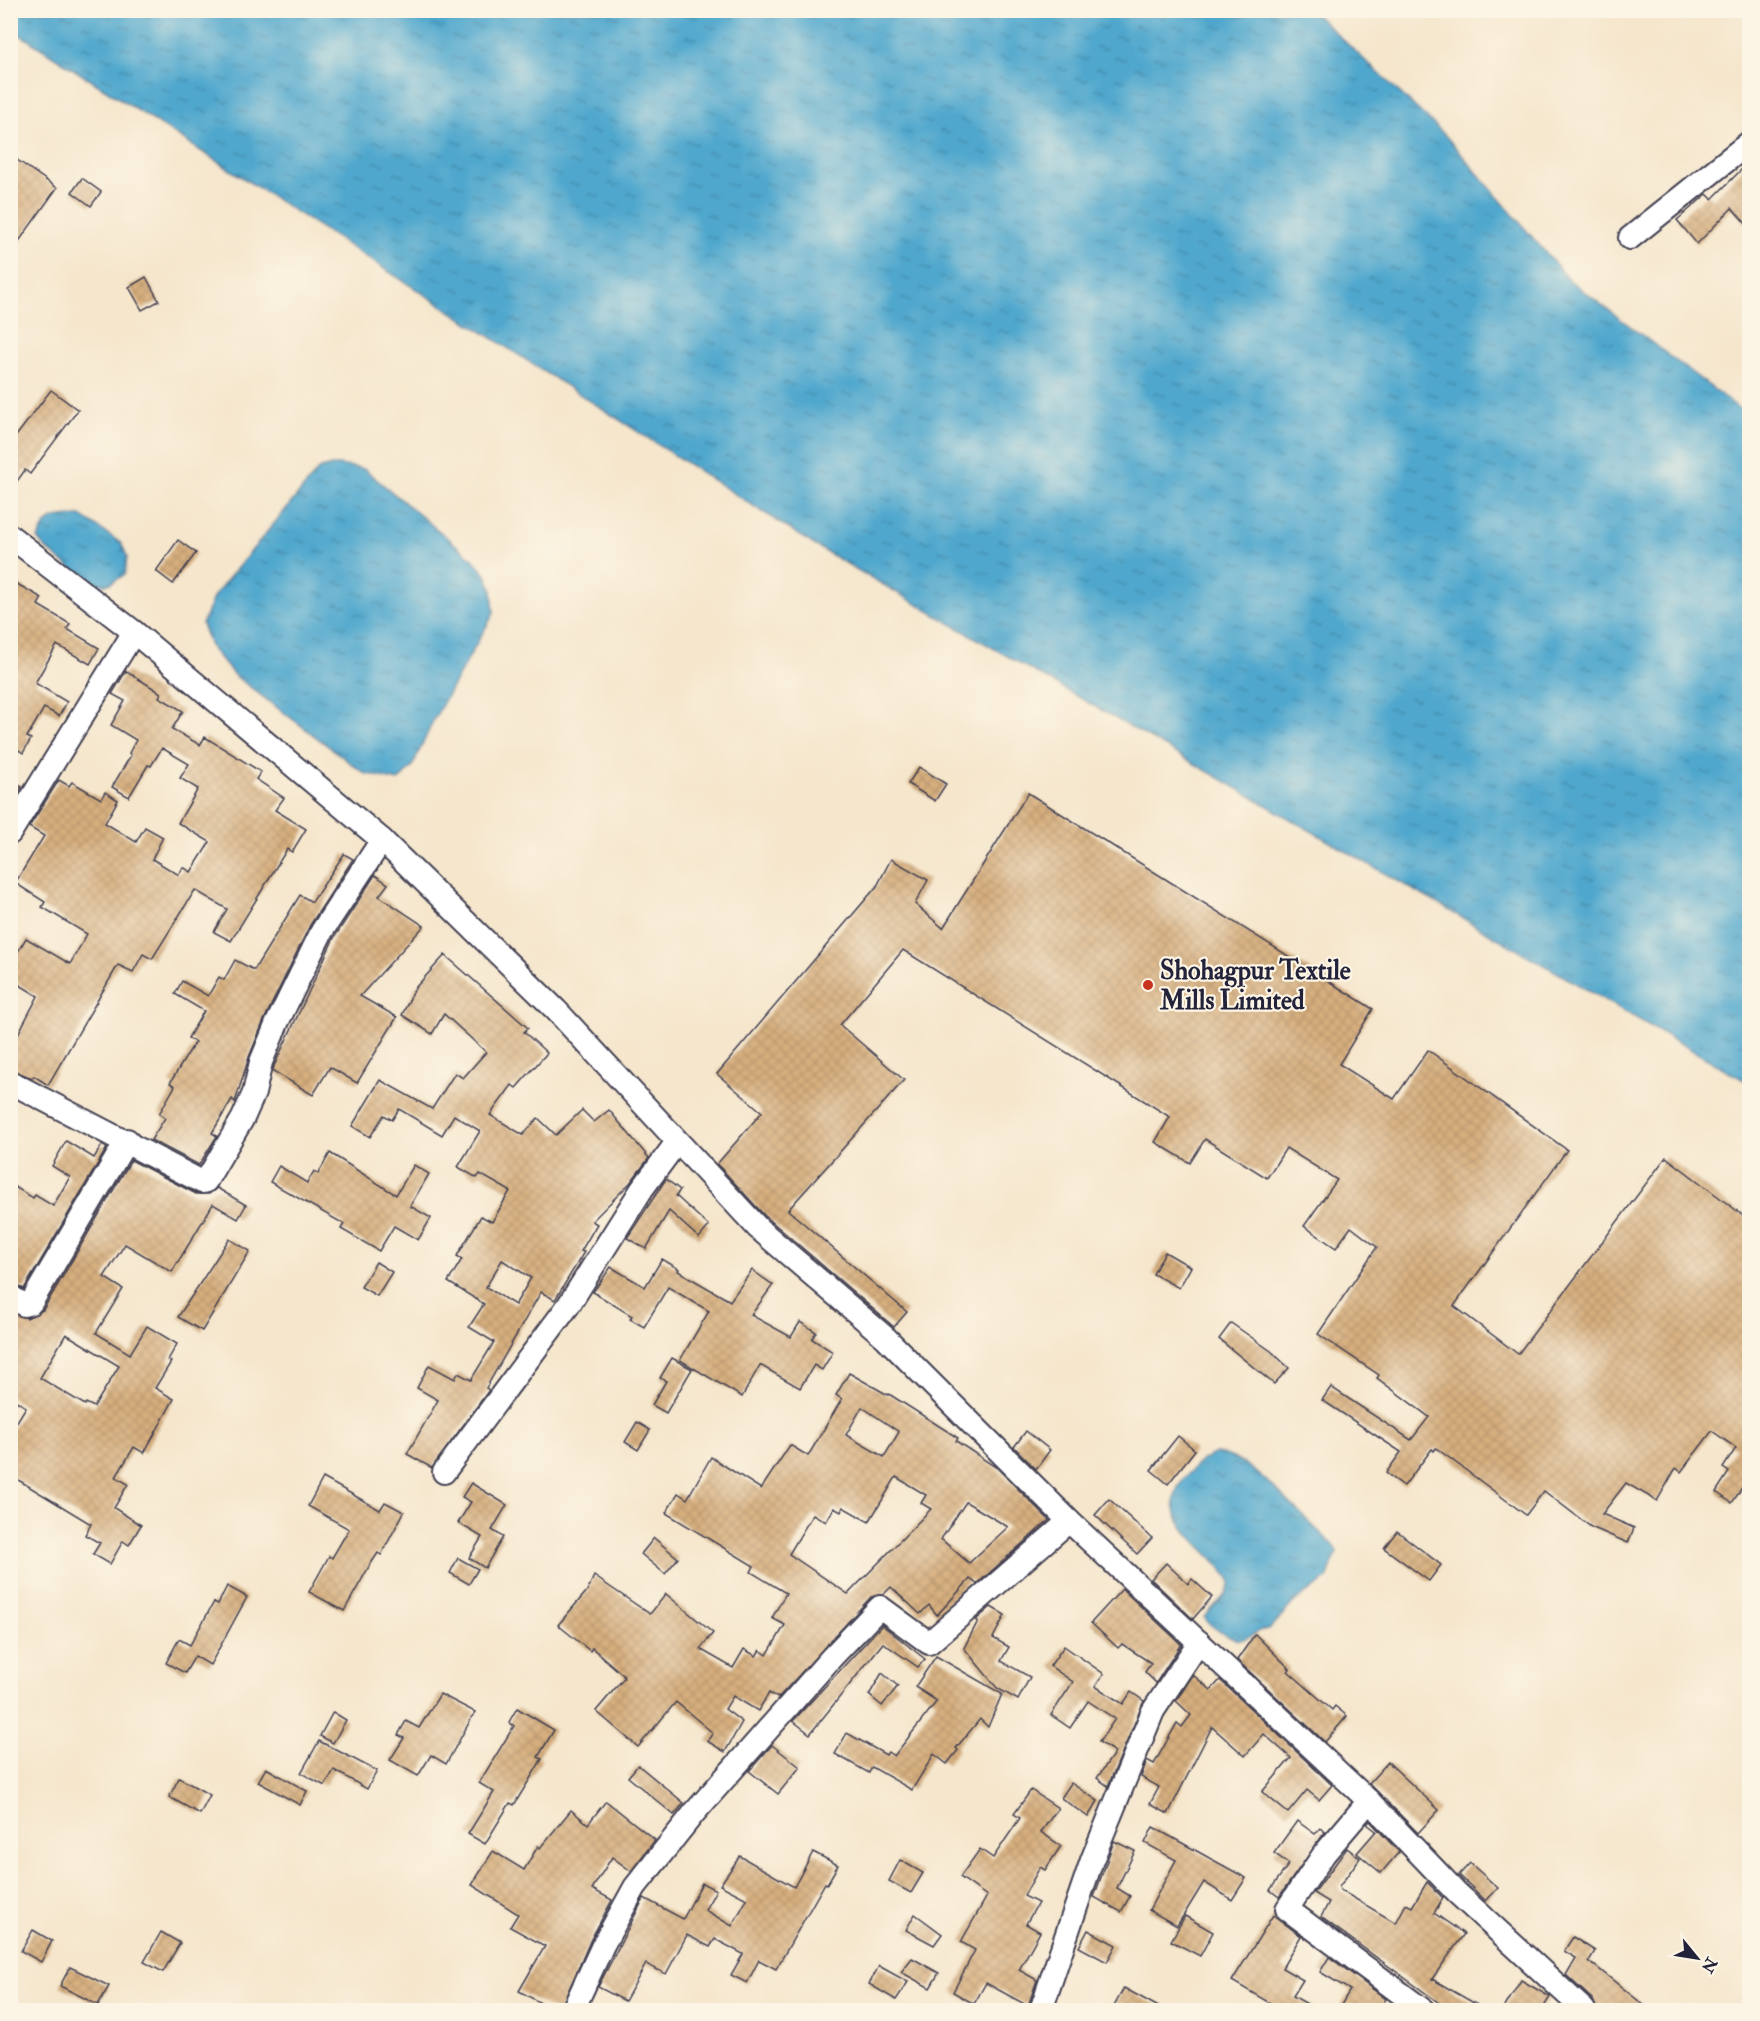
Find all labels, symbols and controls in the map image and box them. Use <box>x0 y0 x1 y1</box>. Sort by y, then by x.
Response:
place label: Shohagpur Textile Mills Limited <box>1159 955 1351 1017</box>
marker: Shohagpur Textile Mills Limited <box>1141 978 1155 992</box>
north arrow <box>1667 1928 1727 1988</box>
text: N <box>1697 1953 1722 1977</box>

